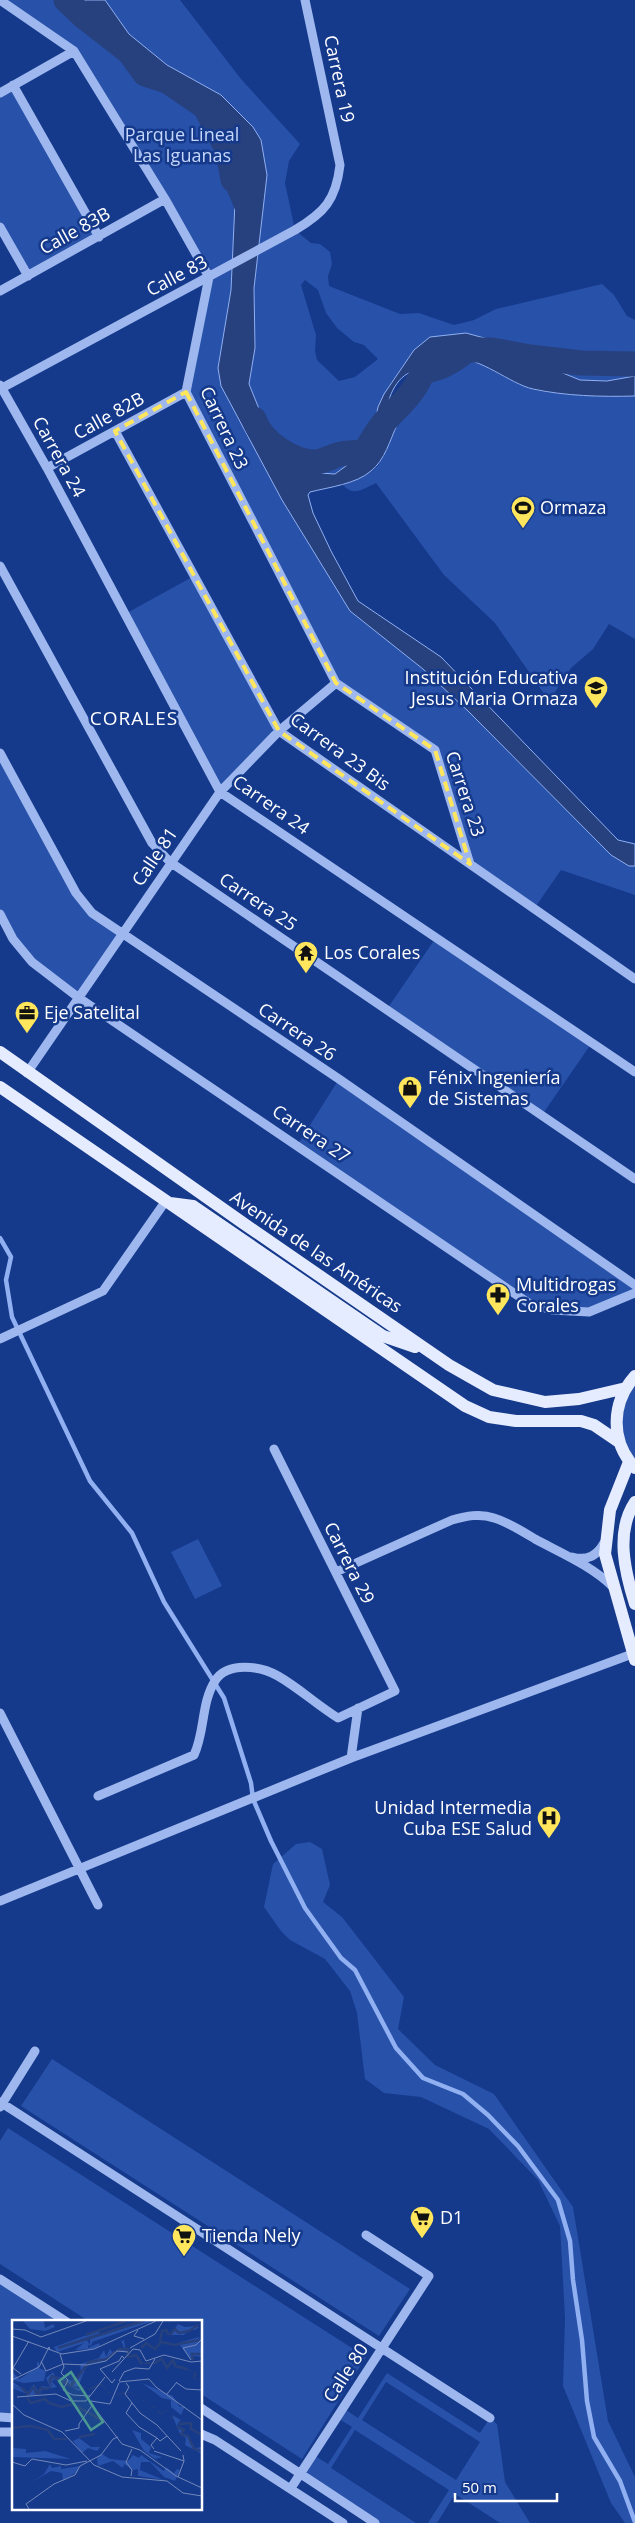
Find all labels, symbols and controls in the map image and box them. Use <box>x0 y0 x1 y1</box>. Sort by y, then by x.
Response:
street label: Carrera 19 <box>319 33 361 125</box>
park label: Parque Lineal Las Iguanas <box>125 122 239 167</box>
street label: Calle 83B <box>35 201 114 259</box>
street label: Calle 83 <box>142 249 211 301</box>
street label: Carrera 23 <box>195 382 255 473</box>
street label: Calle 82B <box>69 386 148 444</box>
street label: Carrera 24 <box>28 412 92 501</box>
sports icon: Ormaza <box>510 495 536 529</box>
place label: Ormaza <box>540 495 606 519</box>
place label: Institución Educativa Jesus Maria Ormaza <box>405 665 578 710</box>
school or university icon: Institución Educativa Jesus Maria Ormaza <box>583 675 609 709</box>
district label: CORALES <box>90 705 178 731</box>
street label: Carrera 23 Bis <box>286 707 395 796</box>
street label: Carrera 23 <box>441 748 491 840</box>
street label: Carrera 24 <box>228 769 315 839</box>
street label: Calle 81 <box>126 822 183 890</box>
street label: Carrera 25 <box>215 866 302 936</box>
temple icon: Los Corales <box>293 940 319 974</box>
place label: Los Corales <box>324 940 420 964</box>
street label: Carrera 26 <box>254 996 341 1066</box>
office icon: Eje Satelital <box>14 1000 40 1034</box>
place label: Eje Satelital <box>44 1000 140 1024</box>
place label: Fénix Ingeniería de Sistemas <box>428 1065 561 1110</box>
shop icon: Fénix Ingeniería de Sistemas <box>397 1075 423 1109</box>
street label: Carrera 27 <box>268 1098 355 1168</box>
street label: Avenida de las Américas <box>226 1185 407 1318</box>
place label: Multidrogas Corales <box>516 1272 616 1317</box>
pharmacy icon: Multidrogas Corales <box>485 1282 511 1316</box>
street label: Carrera 29 <box>319 1518 381 1608</box>
place label: Unidad Intermedia Cuba ESE Salud <box>374 1795 532 1840</box>
hospital icon: Unidad Intermedia Cuba ESE Salud <box>536 1805 562 1839</box>
supermarket icon: D1 <box>409 2205 435 2239</box>
place label: D1 <box>440 2205 463 2229</box>
supermarket icon: Tienda Nely <box>171 2223 197 2257</box>
place label: Tienda Nely <box>202 2223 301 2247</box>
inset map <box>12 2320 202 2510</box>
street label: Calle 80 <box>317 2338 373 2407</box>
scale bar <box>455 2470 558 2502</box>
text: 50 m <box>462 2477 497 2497</box>

